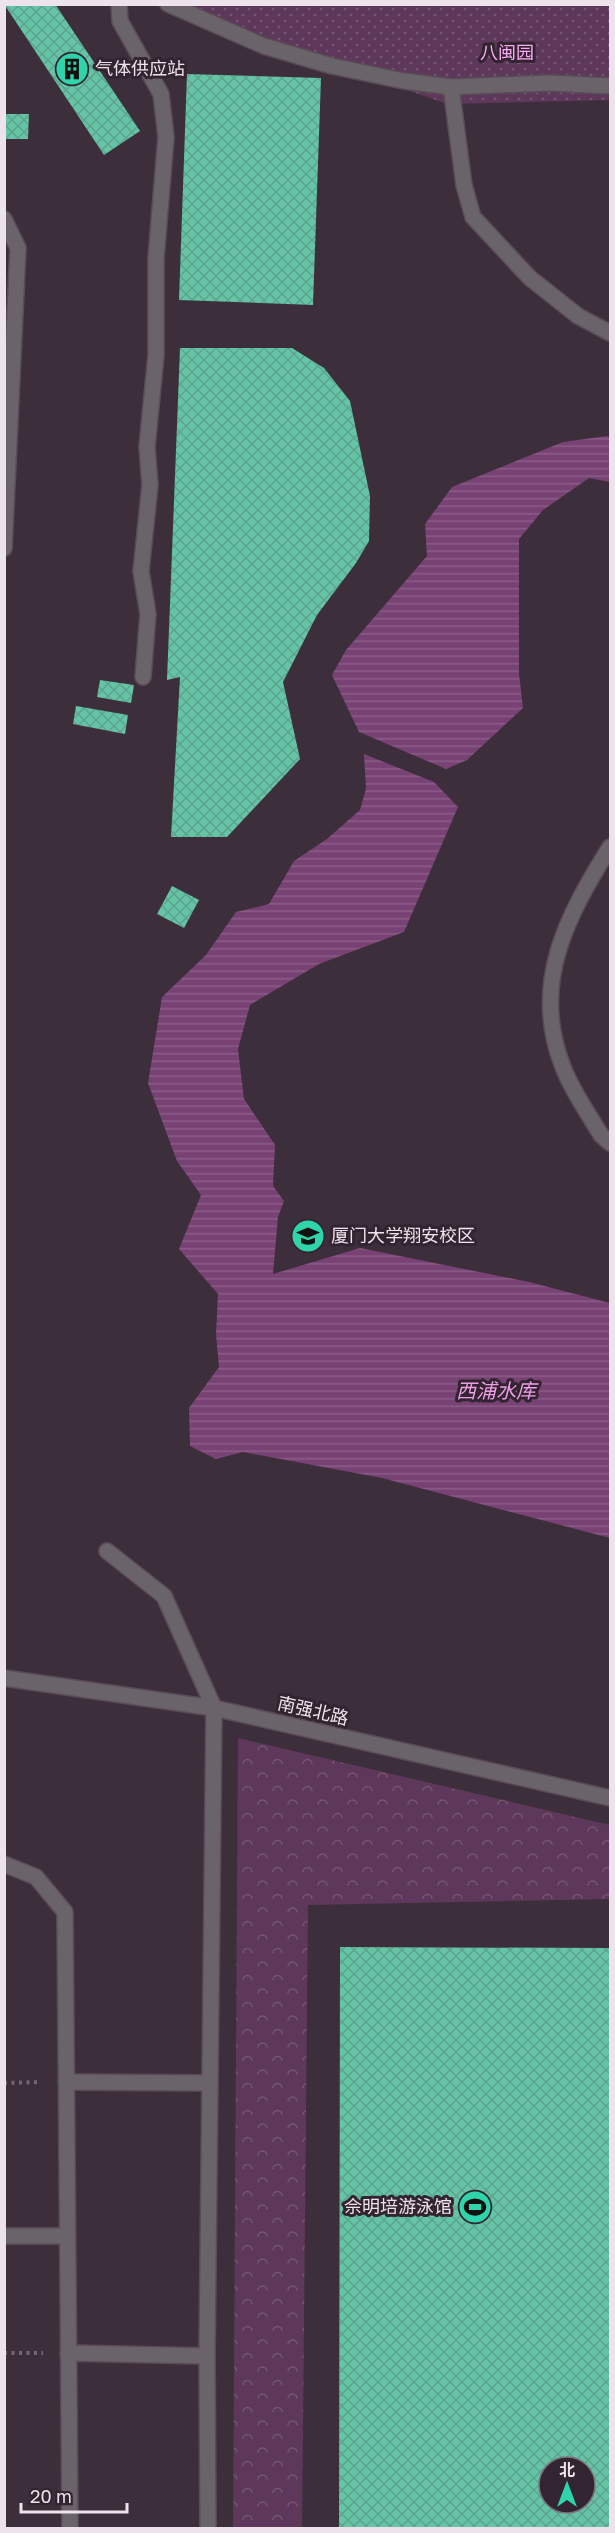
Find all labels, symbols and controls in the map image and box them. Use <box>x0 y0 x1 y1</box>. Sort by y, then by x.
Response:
park label: 八闽园 <box>480 41 534 63</box>
building icon: 气体供应站 <box>54 51 90 87</box>
place label: 气体供应站 <box>95 57 185 79</box>
school or university icon: 厦门大学翔安校区 <box>290 1218 326 1254</box>
place label: 厦门大学翔安校区 <box>331 1224 475 1246</box>
water label: 西浦水库 <box>456 1378 539 1402</box>
street label: 南强北路 <box>276 1691 351 1729</box>
sports icon: 佘明培游泳馆 <box>457 2189 493 2225</box>
place label: 佘明培游泳馆 <box>344 2195 452 2217</box>
north arrow <box>537 2455 597 2515</box>
text: 北 <box>559 2460 575 2480</box>
scale bar <box>21 2476 128 2514</box>
text: 20 m <box>30 2485 72 2507</box>

